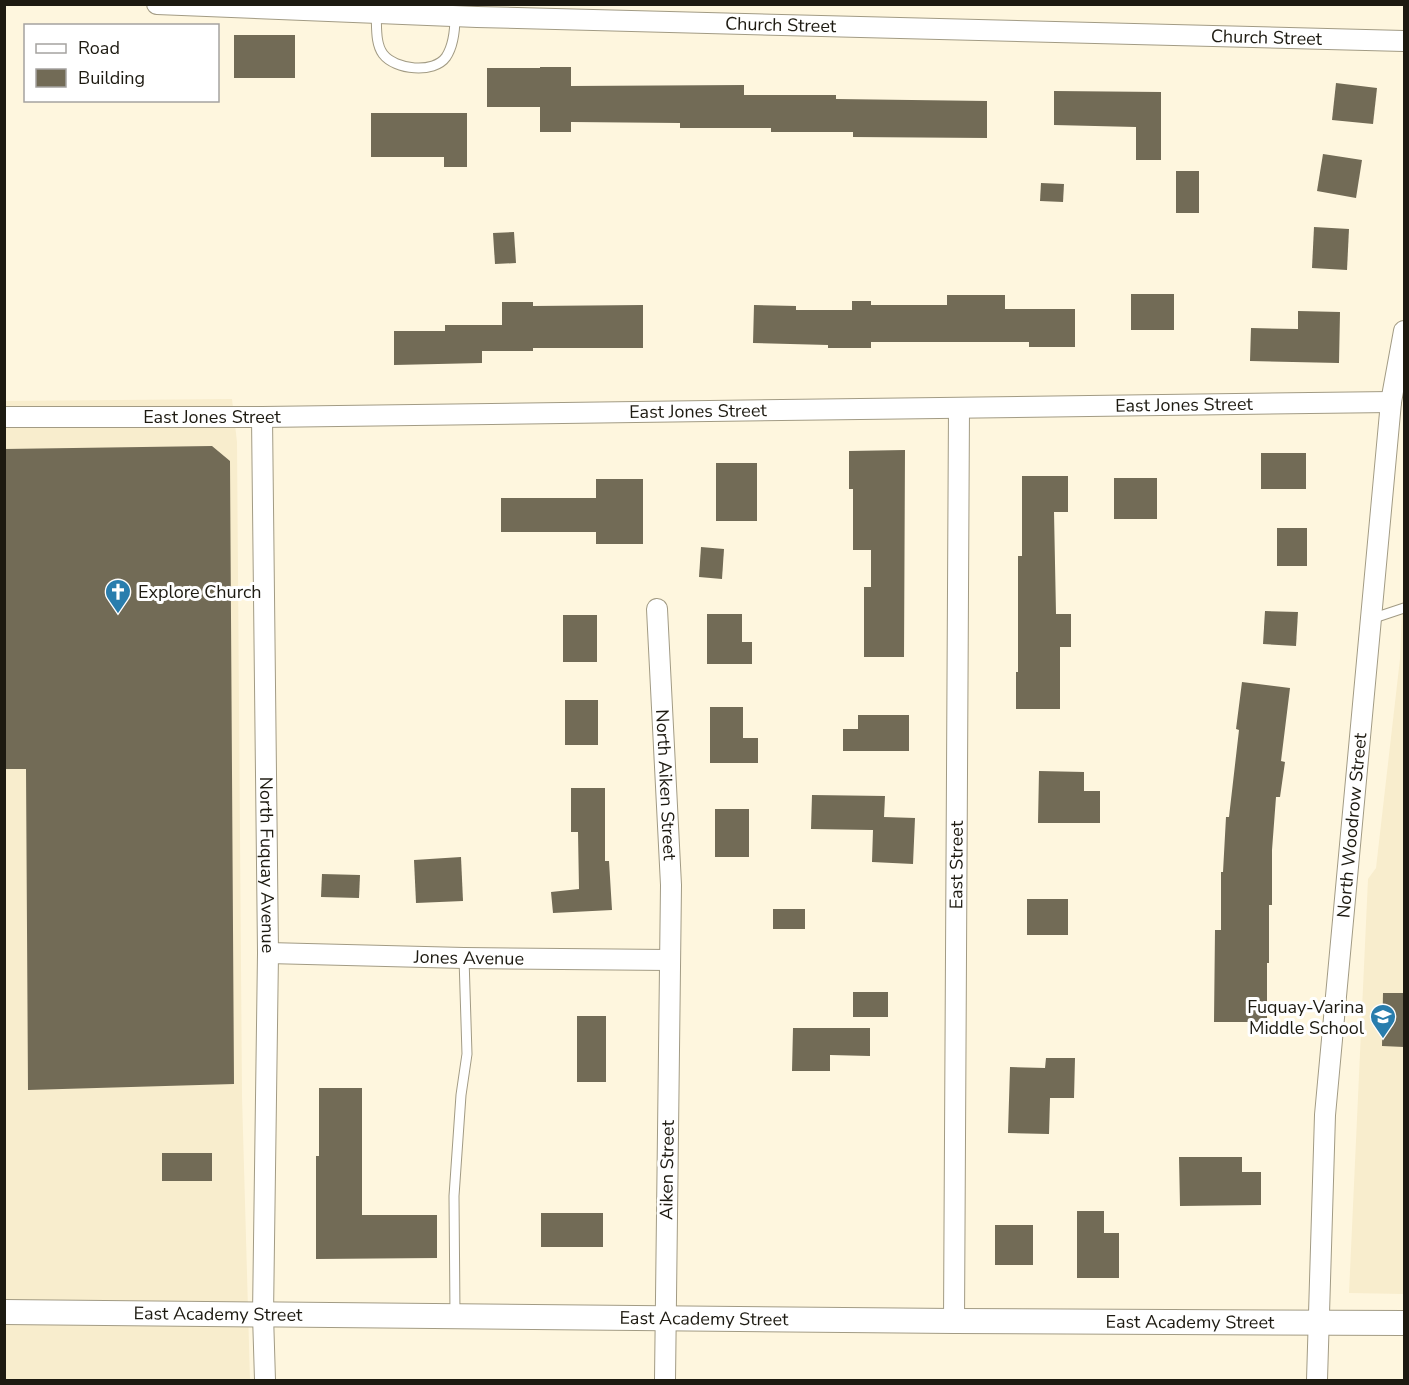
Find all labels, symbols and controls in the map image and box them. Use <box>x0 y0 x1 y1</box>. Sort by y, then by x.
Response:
street label: Church Street <box>725 11 837 38</box>
legend <box>24 24 219 102</box>
street label: Church Street <box>1211 24 1323 51</box>
text: Road <box>78 36 120 60</box>
text: Building <box>78 66 145 90</box>
street label: East Jones Street <box>1115 392 1254 418</box>
street label: East Jones Street <box>629 398 768 424</box>
street label: East Jones Street <box>143 405 282 429</box>
church icon: Explore Church <box>103 577 133 615</box>
place label: Explore Church <box>138 580 262 604</box>
street label: North Aiken Street <box>650 709 682 862</box>
street label: North Woodrow Street <box>1331 731 1372 919</box>
street label: North Fuquay Avenue <box>254 777 280 953</box>
street label: East Street <box>944 820 969 909</box>
street label: Jones Avenue <box>413 945 524 971</box>
place label: Fuquay-Varina Middle School <box>1247 995 1365 1040</box>
school or university icon: Fuquay-Varina Middle School <box>1368 1002 1398 1040</box>
street label: Aiken Street <box>654 1119 680 1220</box>
street label: East Academy Street <box>133 1301 303 1327</box>
street label: East Academy Street <box>619 1306 789 1331</box>
street label: East Academy Street <box>1106 1310 1275 1334</box>

